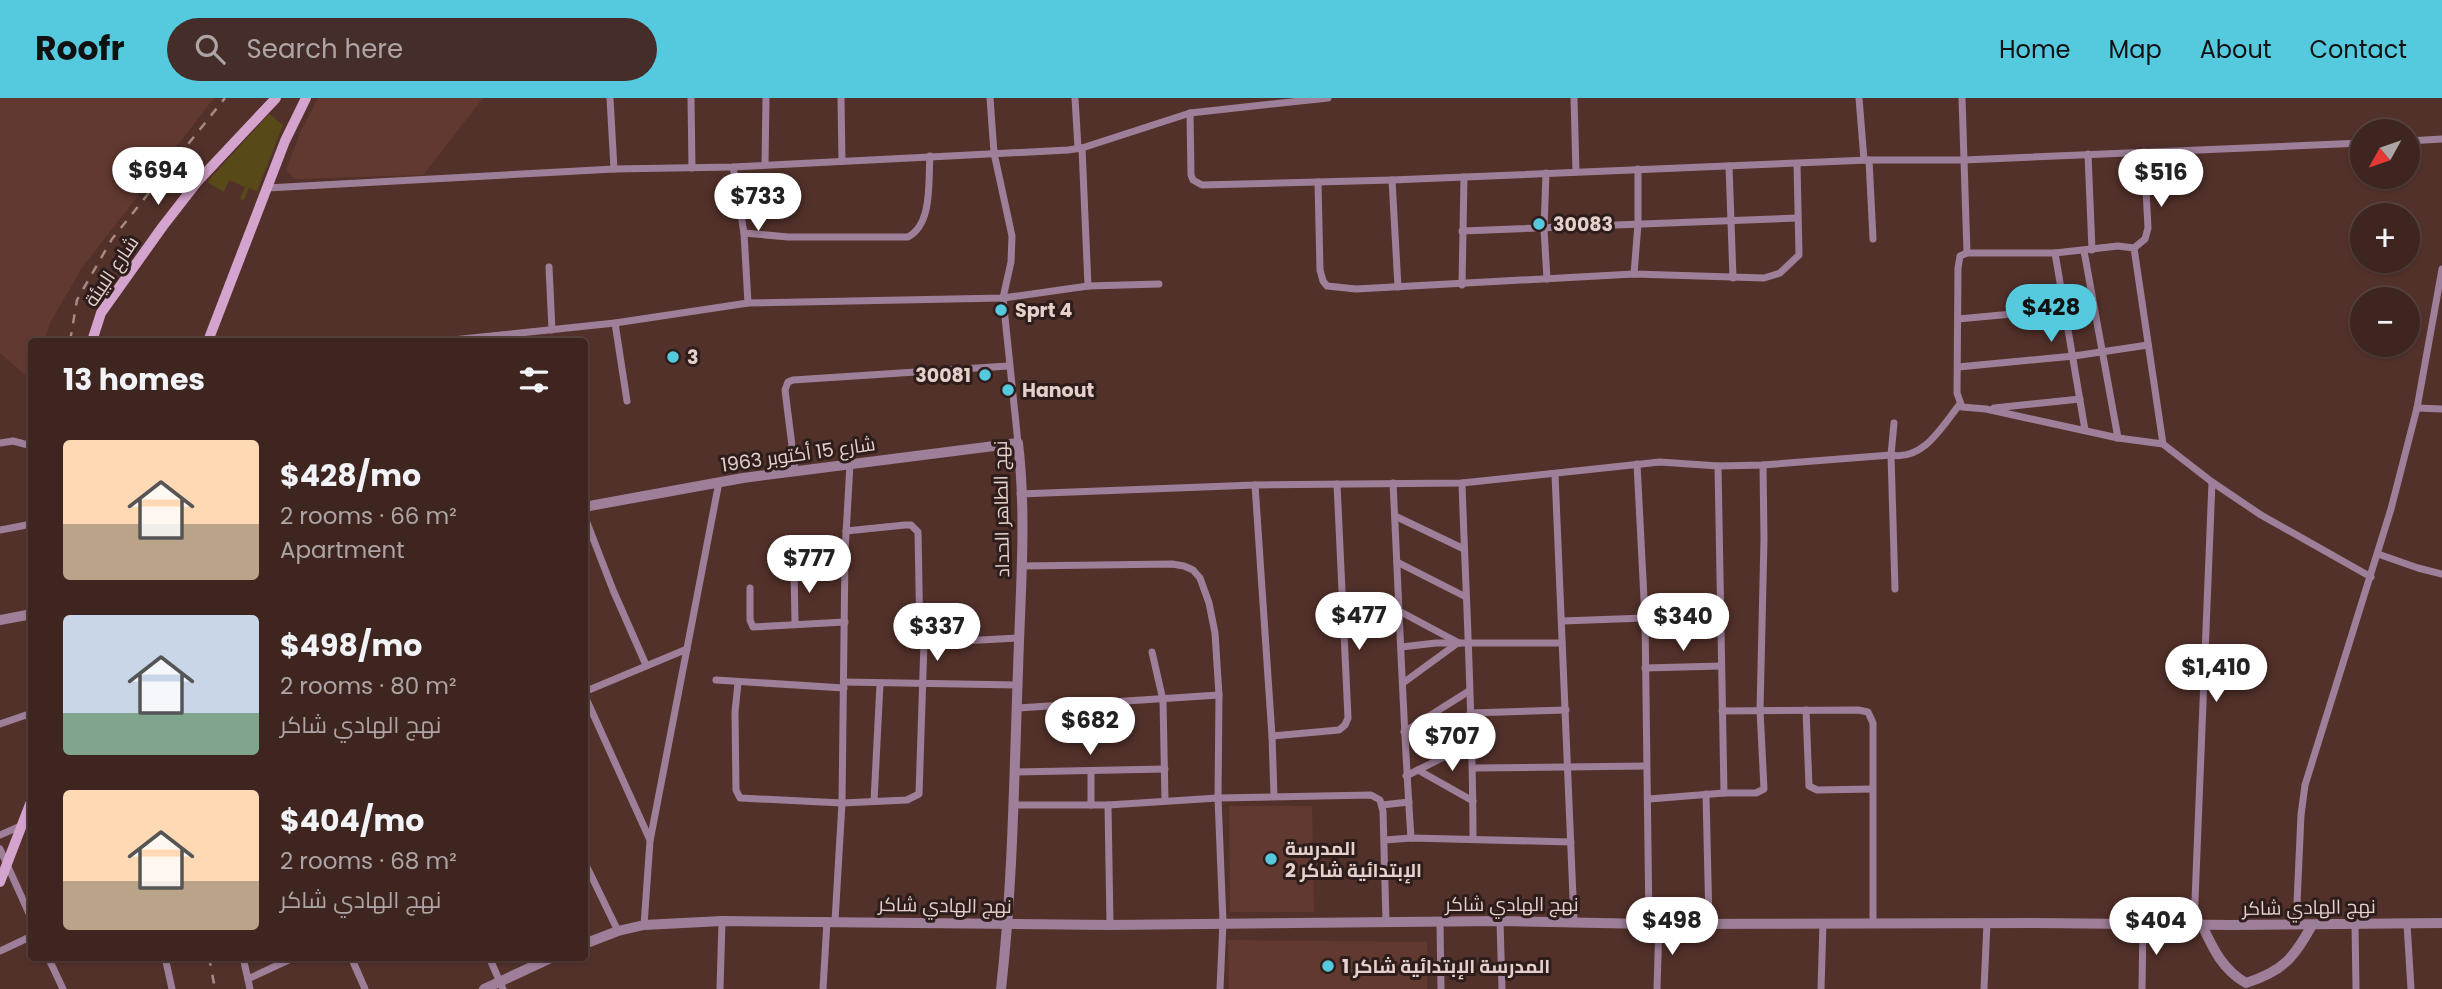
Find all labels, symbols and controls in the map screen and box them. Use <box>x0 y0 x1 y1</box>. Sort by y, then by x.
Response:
search box <box>167 18 657 81</box>
text: Roofr <box>35 25 125 72</box>
icon: search <box>191 30 229 68</box>
text: Search here <box>247 31 403 67</box>
text: Home <box>1999 33 2071 66</box>
text: Map <box>2109 33 2162 66</box>
text: About <box>2200 33 2271 66</box>
text: Contact <box>2309 33 2407 66</box>
north arrow <box>2350 119 2420 189</box>
map controls <box>2350 119 2420 357</box>
pin: $694 <box>117 148 199 207</box>
pin: $516 <box>2120 150 2202 209</box>
text: $694 <box>128 154 188 186</box>
text: $516 <box>2134 156 2188 188</box>
pin: $733 <box>717 174 799 233</box>
text: $733 <box>730 180 786 212</box>
button: + <box>2350 203 2420 273</box>
place label: 30083 <box>1553 211 1613 238</box>
marker: 30083 <box>1531 216 1547 232</box>
street label: شارع البيئة <box>78 231 145 312</box>
pin: $428 <box>2010 285 2092 344</box>
button: − <box>2350 287 2420 357</box>
text: $428 <box>2022 291 2080 323</box>
place label: Sprt 4 <box>1015 297 1072 324</box>
marker: Sprt 4 <box>993 302 1009 318</box>
place label: 3 <box>687 344 699 371</box>
marker: 3 <box>665 349 681 365</box>
text: 13 homes <box>63 358 205 401</box>
icon: filters <box>515 361 553 399</box>
place label: 30081 <box>915 362 971 389</box>
marker: 30081 <box>977 367 993 383</box>
place label: Hanout <box>1022 377 1095 404</box>
marker: Hanout <box>1000 382 1016 398</box>
street label: شارع 15 أكتوبر 1963 <box>719 430 877 479</box>
street label: نهج الطاهر الحداد <box>987 440 1016 578</box>
text: $428/mo <box>280 454 421 497</box>
icon: home <box>119 468 203 552</box>
text: 2 rooms · 66 m² <box>280 500 457 532</box>
text: Apartment <box>280 534 405 566</box>
pin: $777 <box>768 536 850 595</box>
text: $777 <box>783 542 835 574</box>
pin: $477 <box>1318 592 1400 652</box>
pin: $340 <box>1642 594 1724 653</box>
text: $477 <box>1331 599 1387 631</box>
text: $340 <box>1653 600 1713 632</box>
pin: $337 <box>896 603 978 663</box>
text: $337 <box>909 610 965 642</box>
text: $498/mo <box>280 624 422 667</box>
icon: home <box>119 643 203 727</box>
pin: $1,410 <box>2159 644 2273 704</box>
text: $1,410 <box>2181 651 2251 683</box>
text: 2 rooms · 80 m² <box>280 670 457 702</box>
pin: $682 <box>1049 698 1131 757</box>
text: $682 <box>1061 704 1119 736</box>
text: نهج الهادي شاكر <box>280 709 441 741</box>
pin: $707 <box>1411 714 1493 773</box>
text: $707 <box>1425 720 1479 752</box>
text: $404/mo <box>280 799 424 842</box>
icon: home <box>119 818 203 902</box>
place label: المدرسة الإبتدائية شاكر 2 <box>1285 835 1422 884</box>
text: 2 rooms · 68 m² <box>280 845 457 877</box>
marker: المدرسة الإبتدائية شاكر 2 <box>1263 851 1279 867</box>
text: نهج الهادي شاكر <box>280 884 441 916</box>
street label: نهج الهادي شاكر <box>877 891 1012 921</box>
street label: نهج الهادي شاكر <box>1444 891 1579 919</box>
street label: نهج الهادي شاكر <box>2241 893 2376 923</box>
pin: $498 <box>1631 898 1713 957</box>
pin: $404 <box>2115 898 2197 957</box>
text: $498 <box>1642 904 1702 936</box>
text: $404 <box>2125 904 2187 936</box>
place label: المدرسة الإبتدائية شاكر 1 <box>1342 953 1550 980</box>
marker: المدرسة الإبتدائية شاكر 1 <box>1320 958 1336 974</box>

